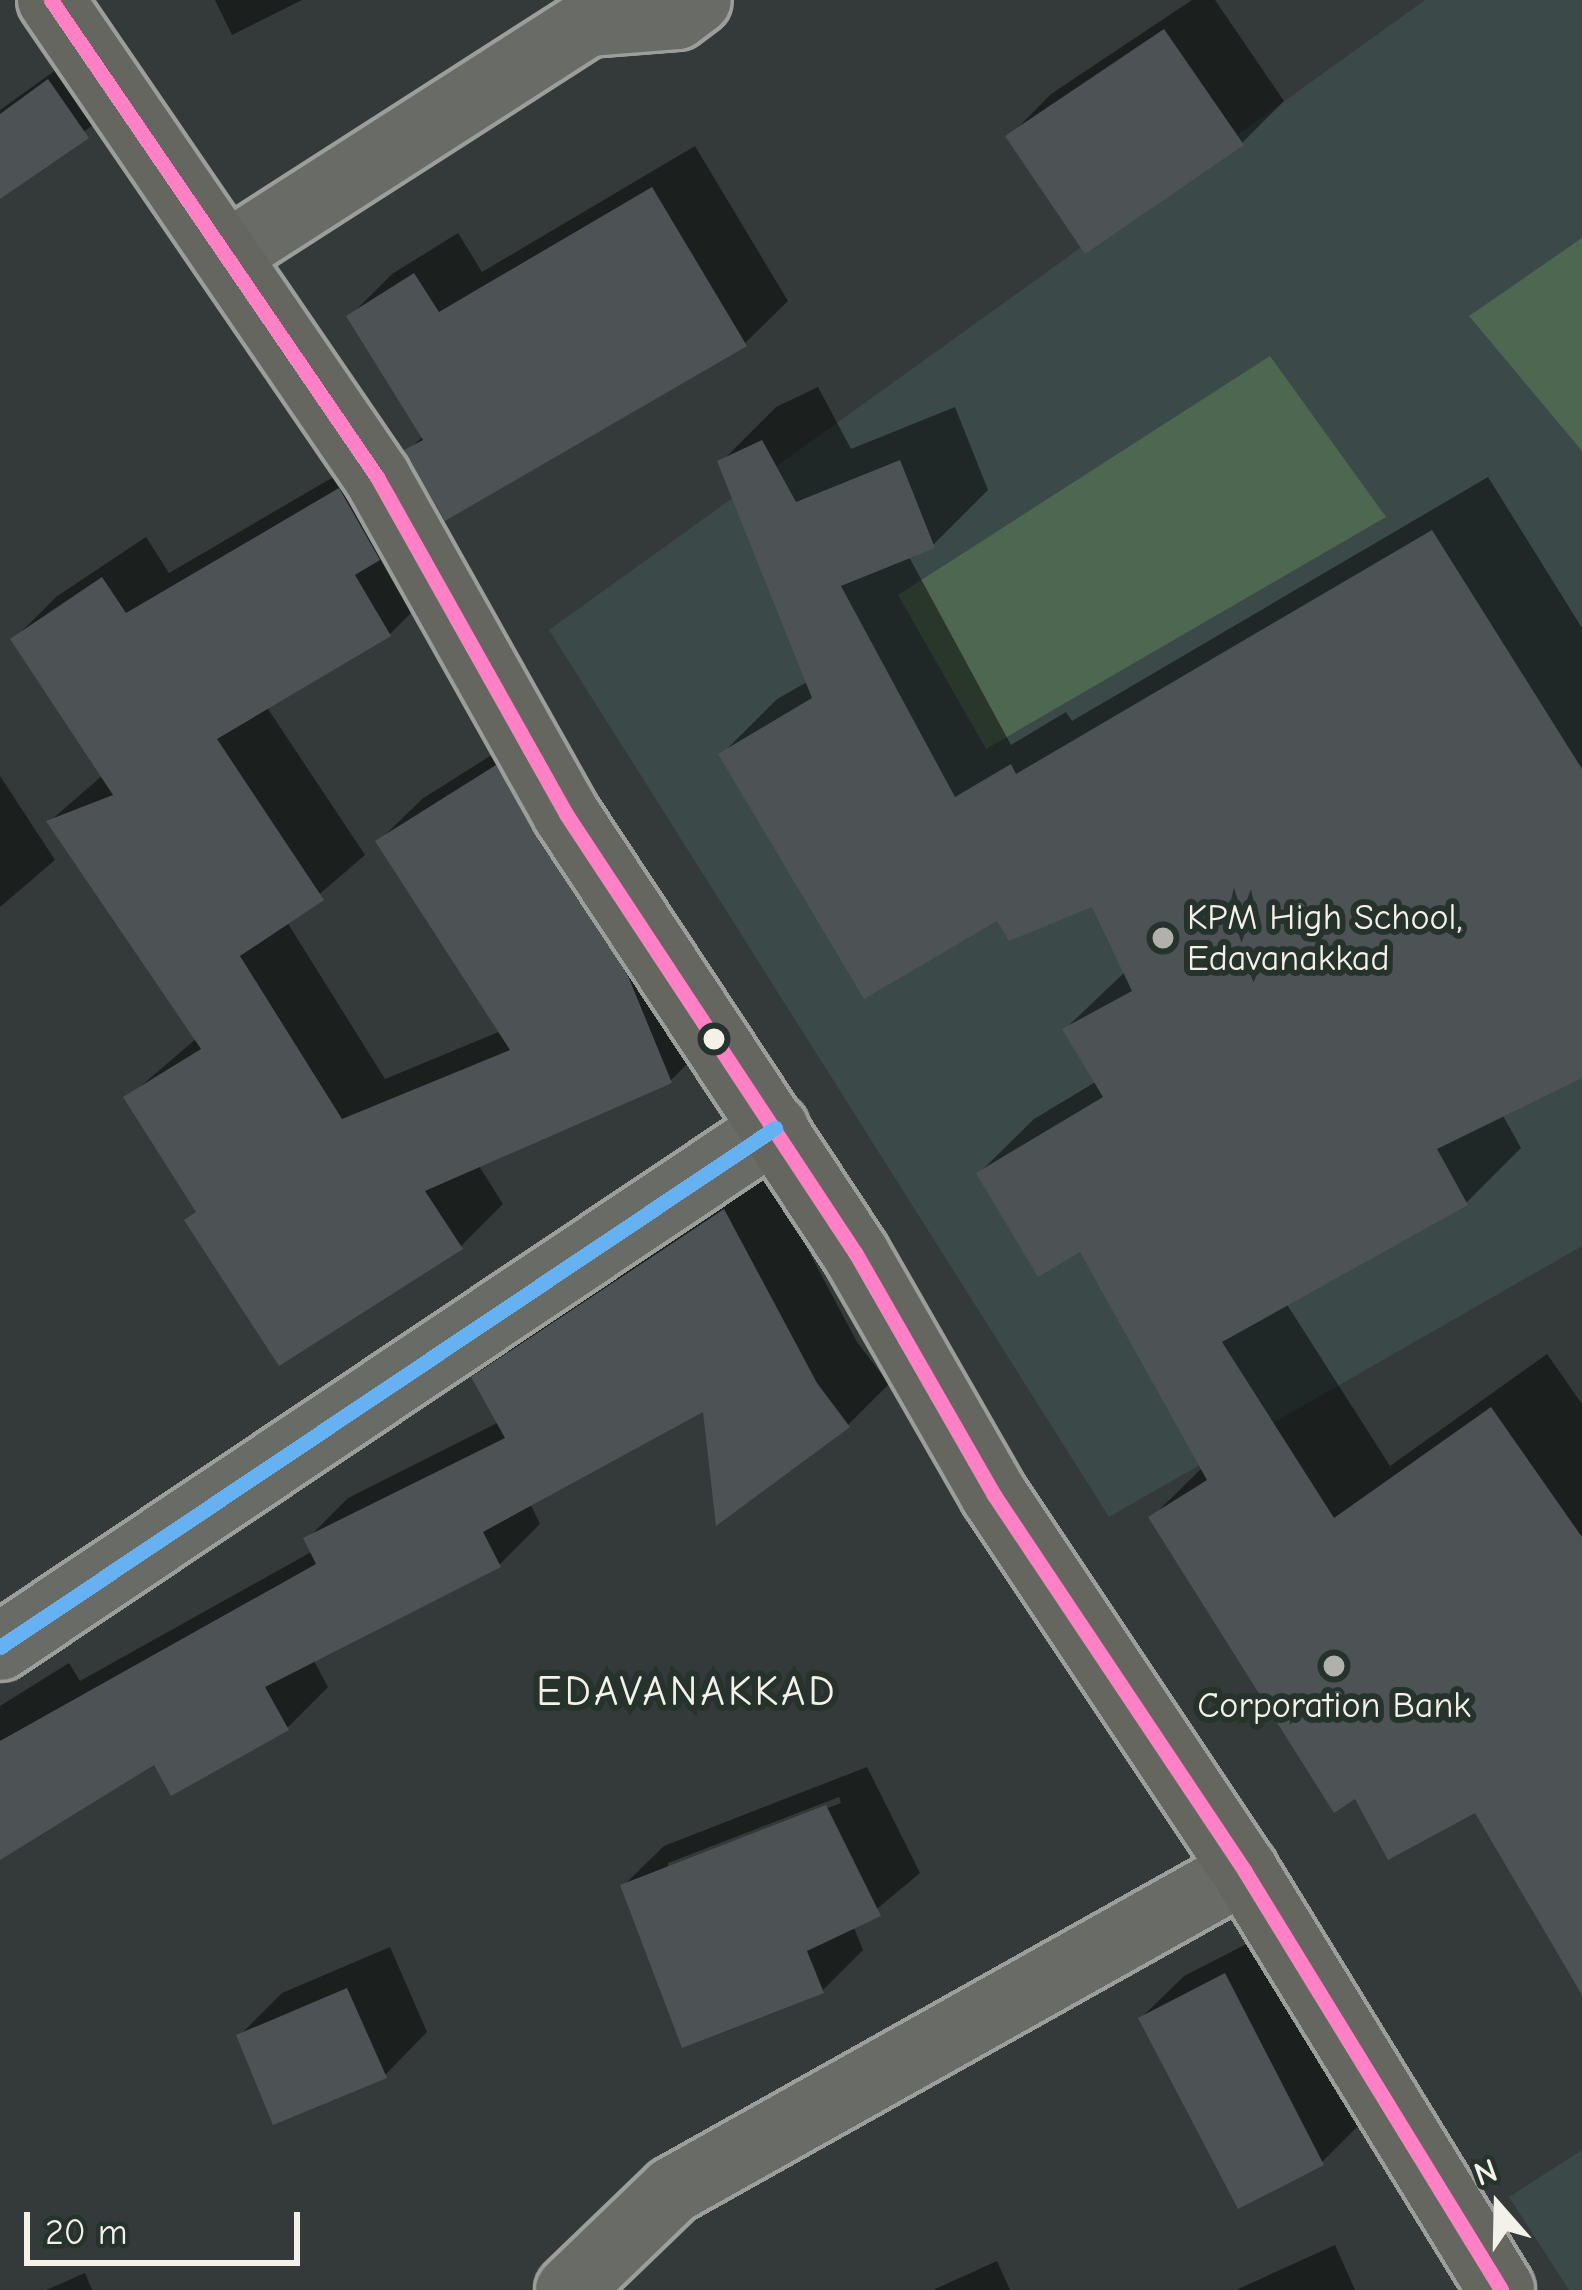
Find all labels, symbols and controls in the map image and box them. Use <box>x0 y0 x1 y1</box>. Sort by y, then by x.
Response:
place label: KPM High School, Edavanakkad <box>1187 895 1462 980</box>
marker: KPM High School, Edavanakkad <box>1150 925 1176 951</box>
unlabelled marker <box>703 1028 725 1050</box>
marker: Corporation Bank <box>1321 1653 1347 1679</box>
district label: EDAVANAKKAD <box>536 1667 838 1717</box>
place label: Corporation Bank <box>1197 1684 1471 1728</box>
north arrow <box>1438 2146 1558 2266</box>
text: N <box>1469 2151 1502 2194</box>
scale bar <box>30 2188 306 2262</box>
text: 20 m <box>45 2212 128 2253</box>

